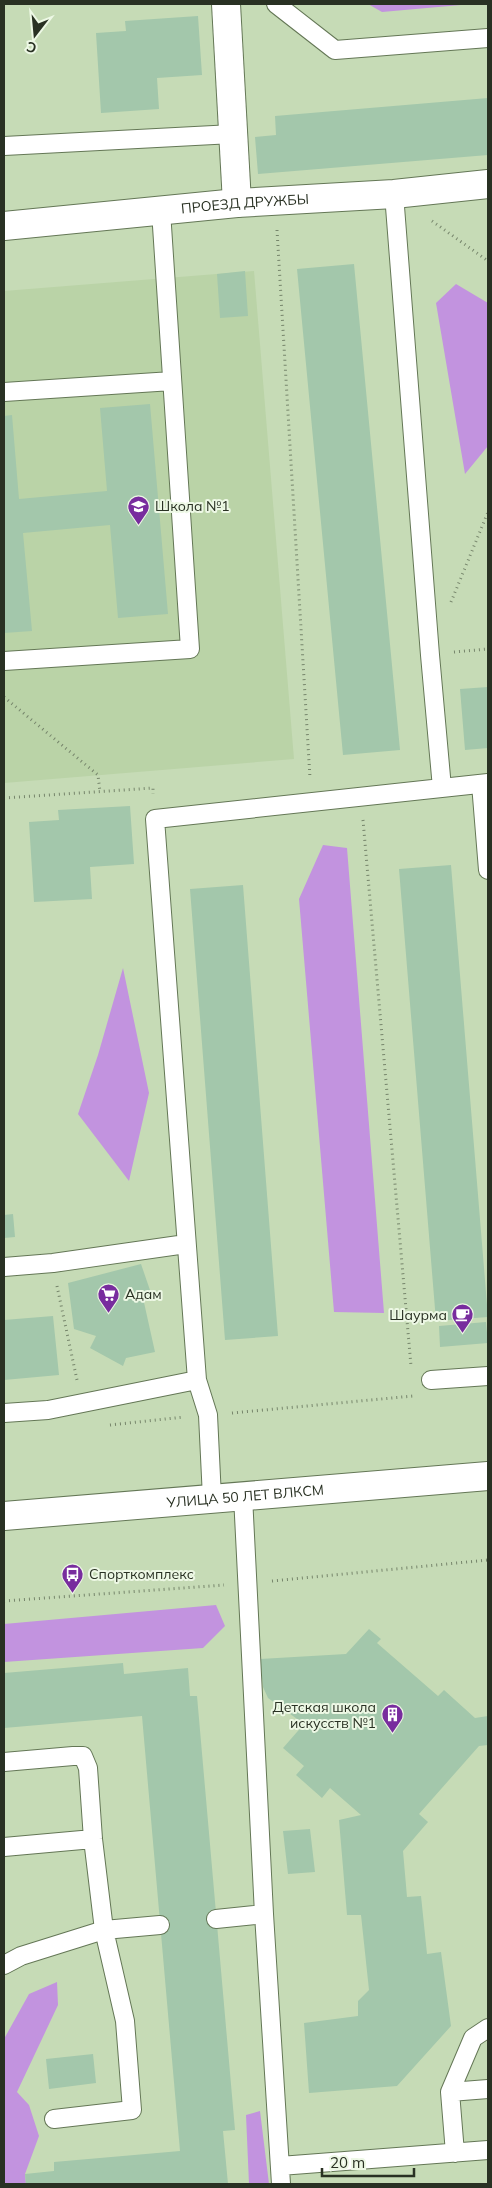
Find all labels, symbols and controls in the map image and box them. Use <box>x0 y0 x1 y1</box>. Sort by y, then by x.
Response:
north arrow <box>10 10 60 60</box>
text: С <box>24 38 39 57</box>
street label: ПРОЕЗД ДРУЖБЫ <box>180 190 309 217</box>
school or university icon: Школа №1 <box>127 494 151 525</box>
place label: Школа №1 <box>155 497 230 515</box>
supermarket icon: Адам <box>97 1282 121 1313</box>
place label: Адам <box>125 1285 162 1303</box>
cafe icon: Шаурма <box>451 1303 475 1334</box>
place label: Шаурма <box>389 1306 447 1324</box>
street label: УЛИЦА 50 ЛЕТ ВЛКСМ <box>165 1481 325 1512</box>
bus stop icon: Спорткомплекс <box>61 1562 85 1593</box>
place label: Спорткомплекс <box>89 1565 194 1583</box>
place label: Детская школа искусств №1 <box>272 1698 376 1732</box>
building icon: Детская школа искусств №1 <box>380 1703 404 1734</box>
scale bar <box>322 2146 414 2178</box>
text: 20 m <box>330 2153 365 2172</box>

